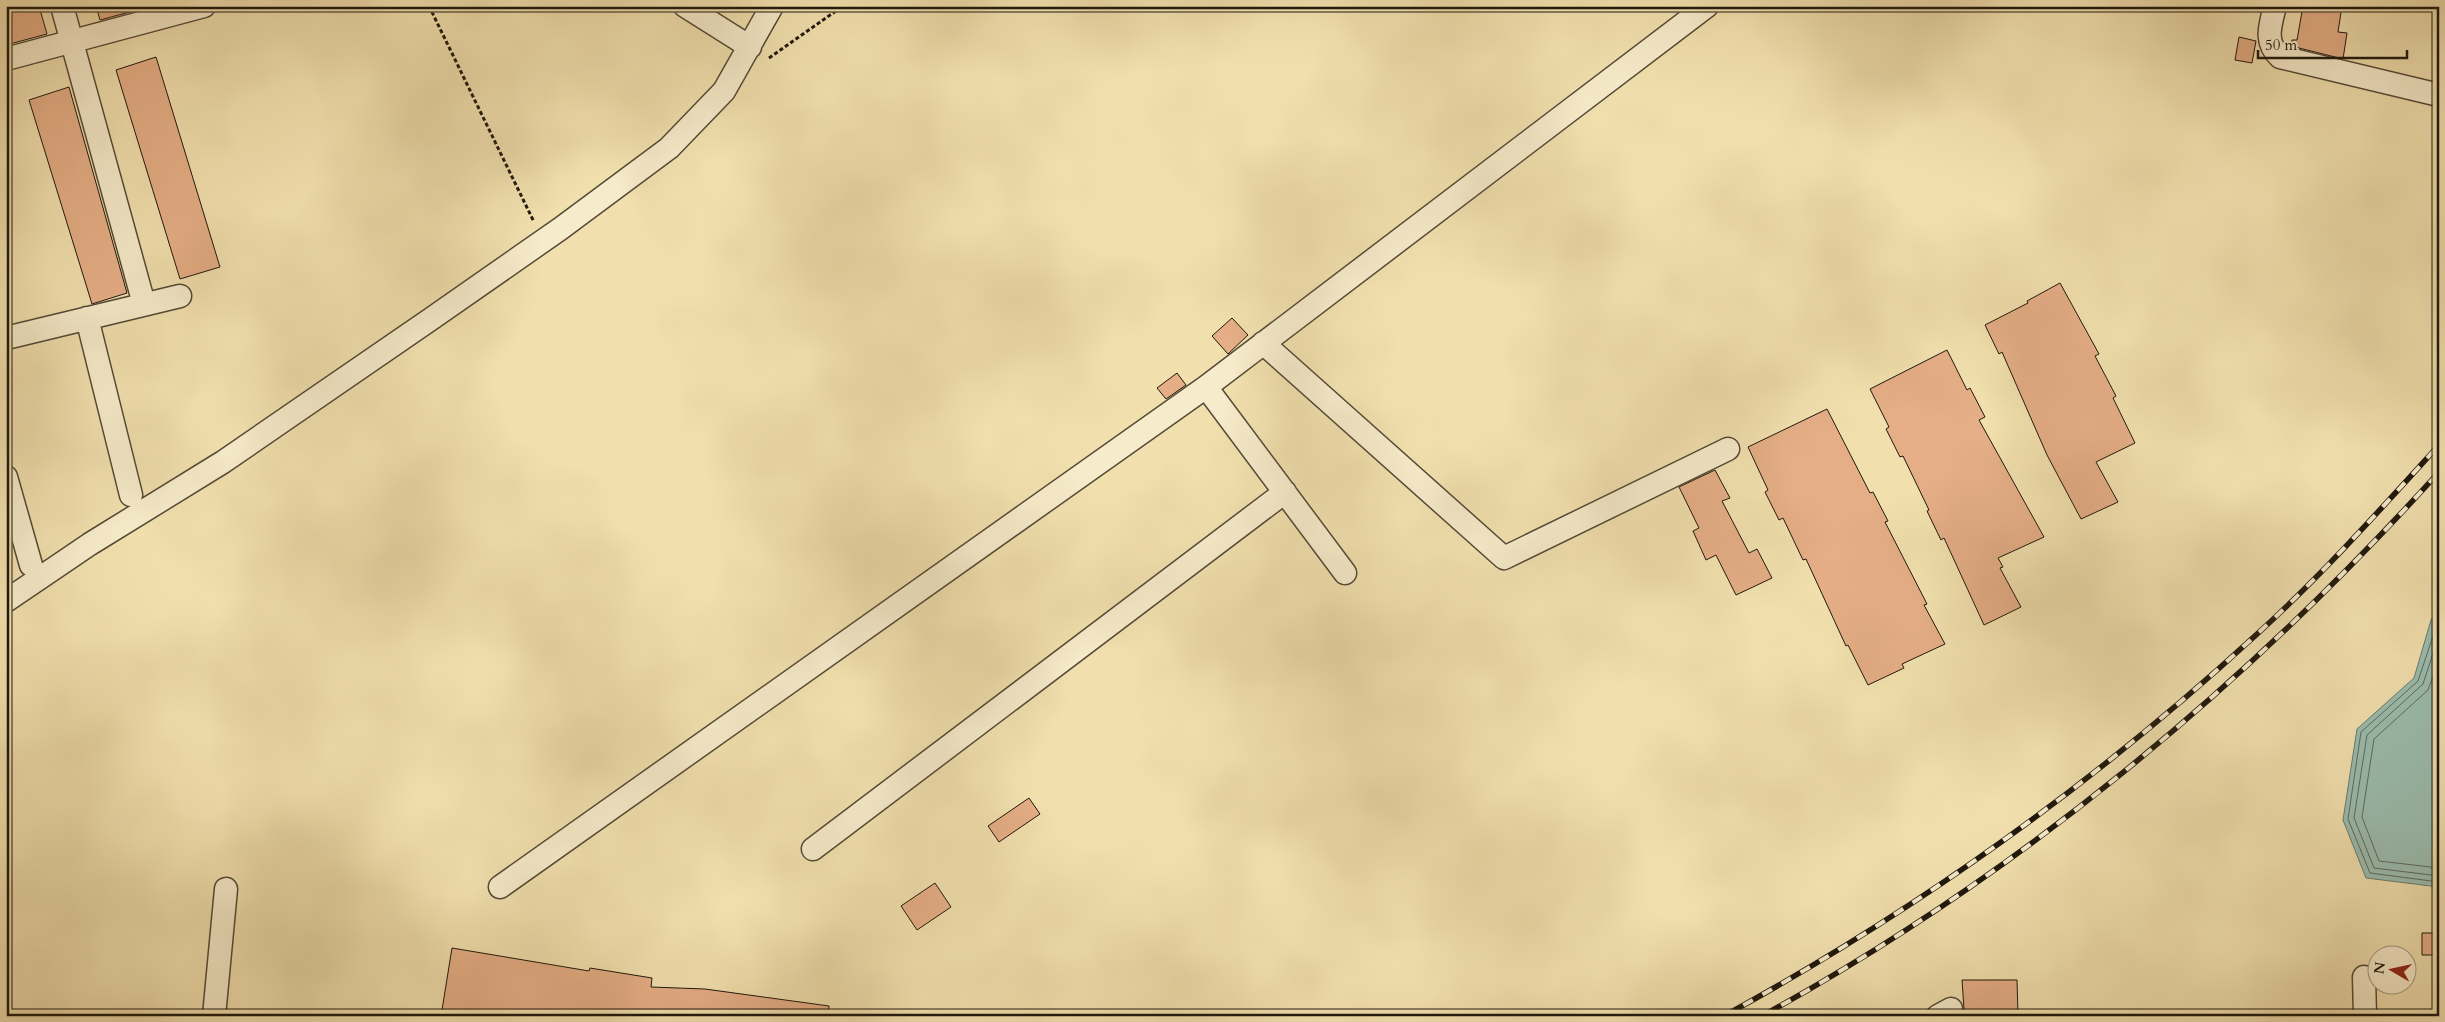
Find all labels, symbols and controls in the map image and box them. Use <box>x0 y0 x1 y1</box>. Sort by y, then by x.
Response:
scale bar <box>2258 28 2406 60</box>
text: 50 m <box>2265 35 2297 55</box>
north arrow <box>2368 944 2418 994</box>
text: N <box>2369 961 2390 976</box>

